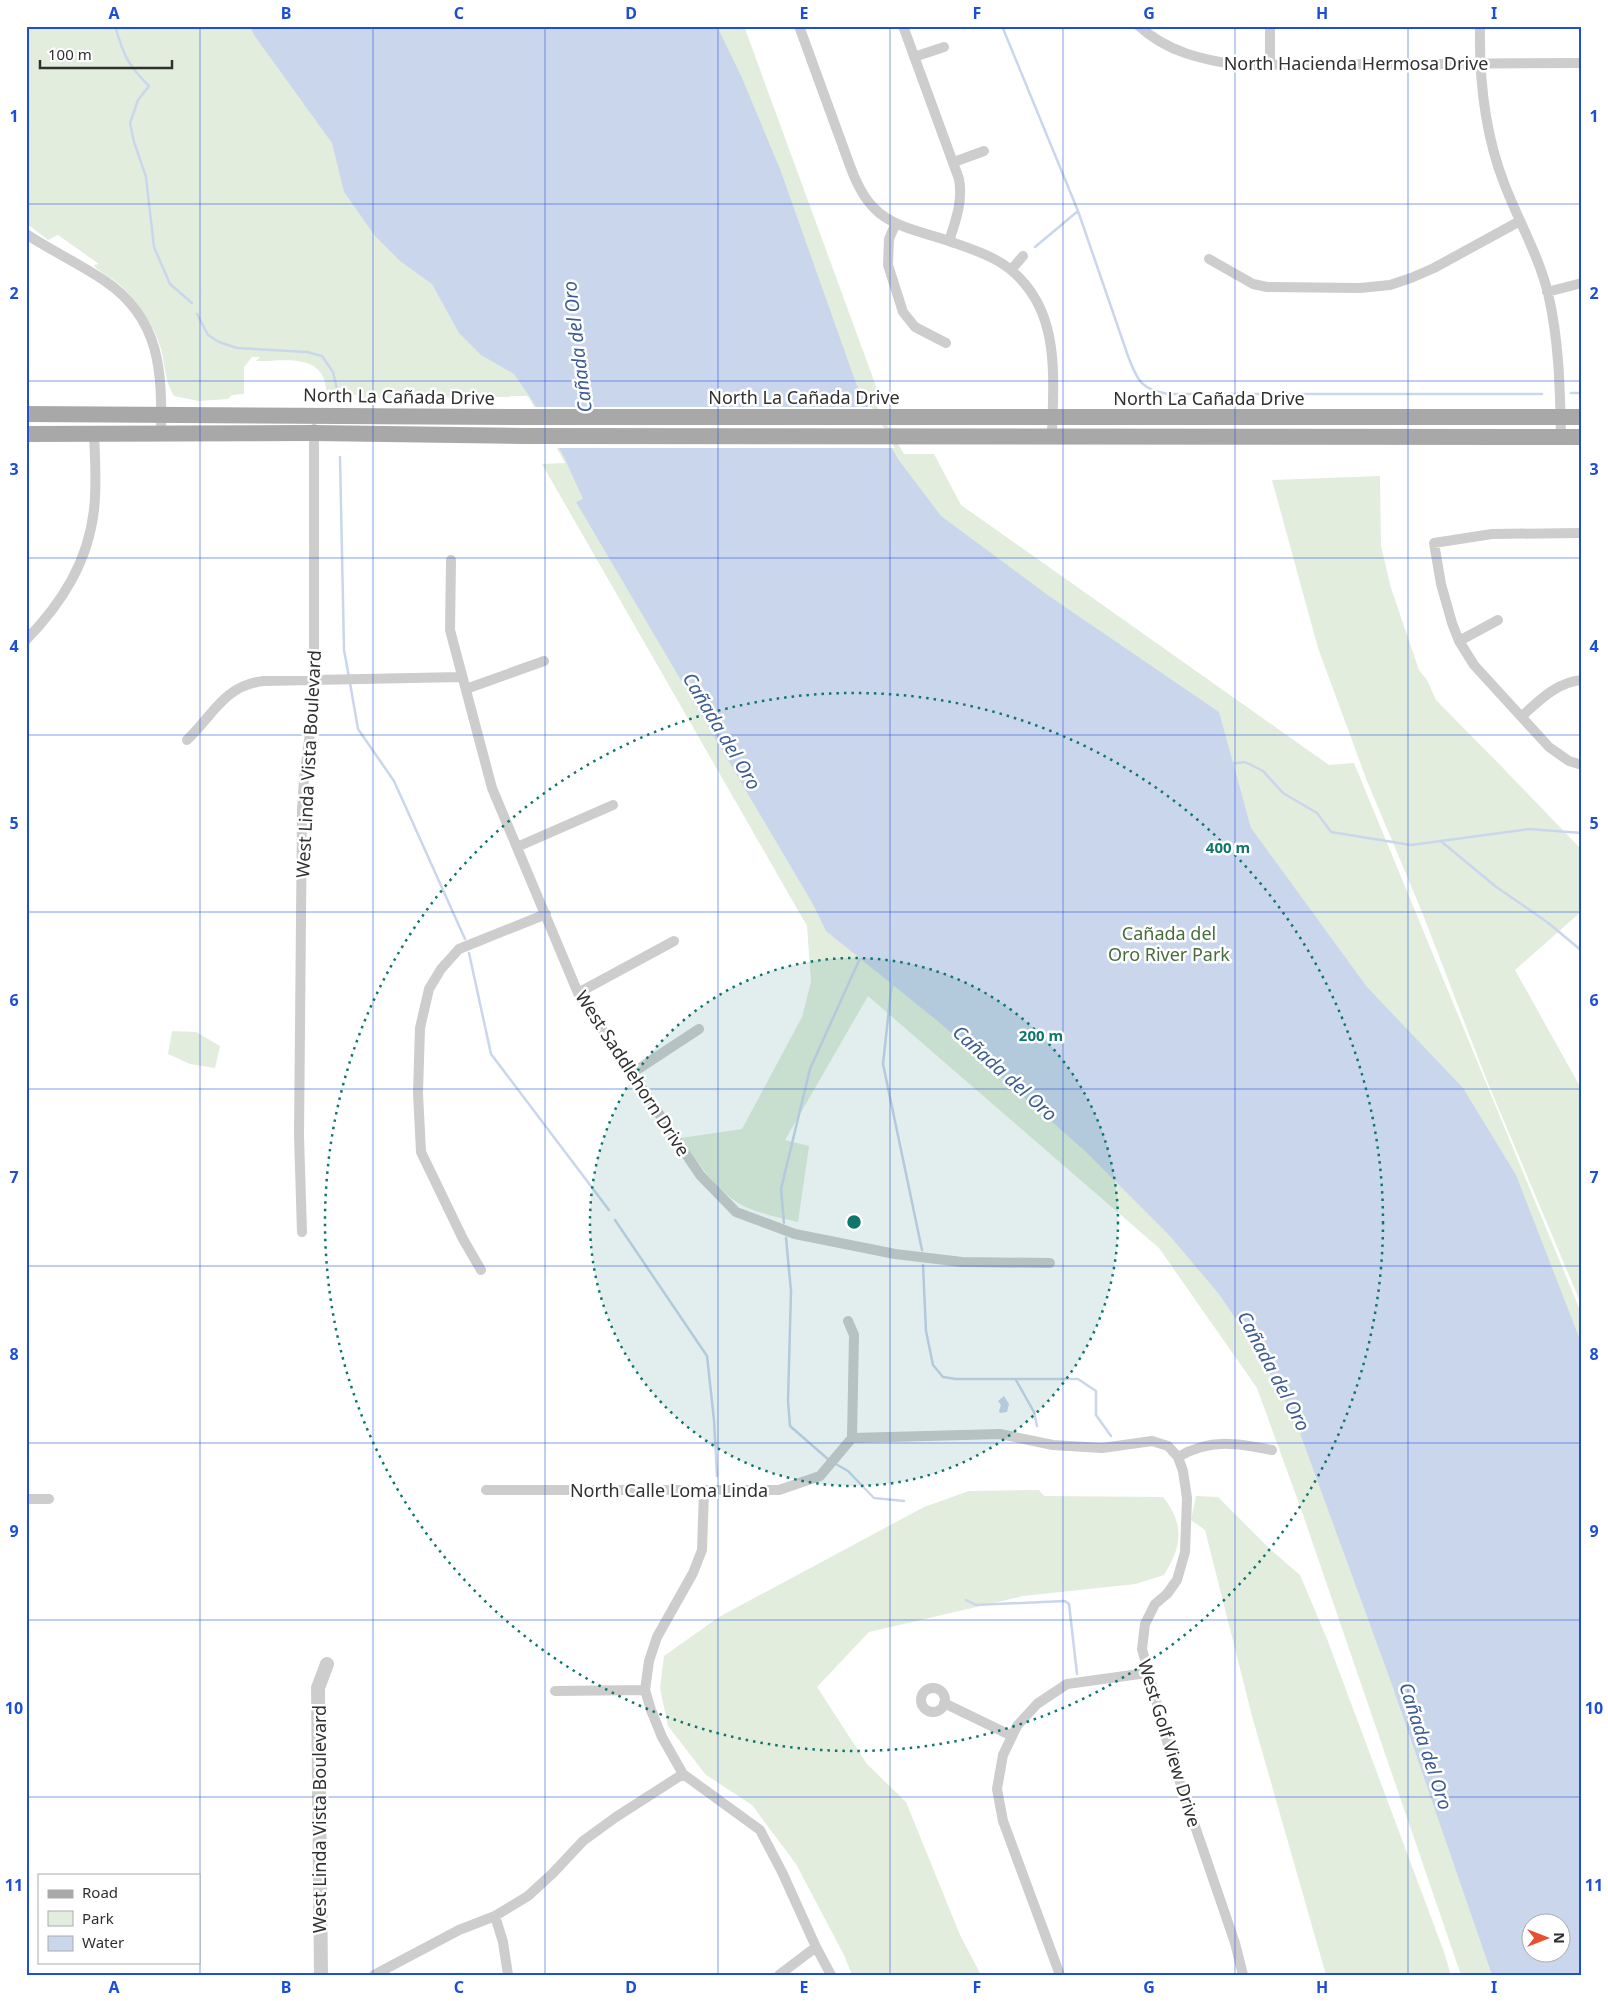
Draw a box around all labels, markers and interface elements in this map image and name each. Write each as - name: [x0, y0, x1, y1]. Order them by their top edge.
- text: A: [108, 2, 120, 24]
- text: B: [281, 2, 291, 24]
- text: C: [454, 2, 464, 24]
- text: D: [625, 2, 637, 24]
- text: E: [800, 2, 809, 24]
- text: F: [973, 2, 981, 24]
- text: G: [1143, 2, 1155, 24]
- text: H: [1316, 2, 1328, 24]
- text: I: [1491, 2, 1497, 24]
- scale bar: [40, 38, 172, 70]
- text: 100 m: [48, 44, 92, 64]
- street label: North Hacienda Hermosa Drive: [1224, 51, 1488, 75]
- text: 1: [9, 105, 19, 127]
- text: 1: [1589, 105, 1599, 127]
- water label: Cañada del Oro: [556, 280, 598, 414]
- text: 2: [9, 282, 19, 304]
- text: 2: [1589, 282, 1599, 304]
- street label: North La Cañada Drive: [303, 382, 495, 410]
- street label: North La Cañada Drive: [708, 385, 900, 409]
- street label: North La Cañada Drive: [1113, 386, 1305, 410]
- text: 3: [9, 458, 19, 480]
- text: 3: [1589, 458, 1599, 480]
- text: 4: [9, 635, 19, 657]
- text: 4: [1589, 635, 1599, 657]
- street label: West Linda Vista Boulevard: [290, 649, 326, 879]
- water label: Cañada del Oro: [677, 668, 767, 794]
- text: 5: [9, 812, 19, 834]
- text: 5: [1589, 812, 1599, 834]
- text: 400 m: [1206, 837, 1250, 857]
- park label: Cañada del Oro River Park: [1108, 921, 1230, 966]
- street label: West Saddlehorn Drive: [570, 986, 696, 1160]
- text: 6: [9, 989, 19, 1011]
- text: 6: [1589, 989, 1599, 1011]
- water label: Cañada del Oro: [947, 1019, 1063, 1127]
- text: 200 m: [1019, 1025, 1063, 1045]
- text: 7: [9, 1166, 19, 1188]
- text: 7: [1589, 1166, 1599, 1188]
- centre of rings: [845, 1213, 863, 1231]
- water label: Cañada del Oro: [1231, 1306, 1317, 1436]
- text: 8: [9, 1343, 19, 1365]
- text: 8: [1589, 1343, 1599, 1365]
- street label: North Calle Loma Linda: [570, 1478, 768, 1502]
- text: 9: [9, 1520, 19, 1542]
- text: 9: [1589, 1520, 1599, 1542]
- street label: West Golf View Drive: [1133, 1656, 1207, 1830]
- water label: Cañada del Oro: [1393, 1679, 1459, 1813]
- text: 10: [5, 1697, 23, 1719]
- text: 10: [1585, 1697, 1603, 1719]
- street label: West Linda Vista Boulevard: [307, 1705, 331, 1933]
- text: 11: [5, 1874, 23, 1896]
- legend: [38, 1874, 200, 1964]
- text: 11: [1585, 1874, 1603, 1896]
- text: Road: [82, 1882, 118, 1902]
- text: Park: [82, 1908, 114, 1928]
- north arrow: [1520, 1914, 1570, 1964]
- text: Water: [82, 1932, 124, 1952]
- text: N: [1550, 1932, 1569, 1944]
- text: A: [108, 1976, 120, 1998]
- text: B: [281, 1976, 291, 1998]
- text: C: [454, 1976, 464, 1998]
- text: D: [625, 1976, 637, 1998]
- text: E: [800, 1976, 809, 1998]
- text: F: [973, 1976, 981, 1998]
- text: G: [1143, 1976, 1155, 1998]
- text: H: [1316, 1976, 1328, 1998]
- text: I: [1491, 1976, 1497, 1998]

